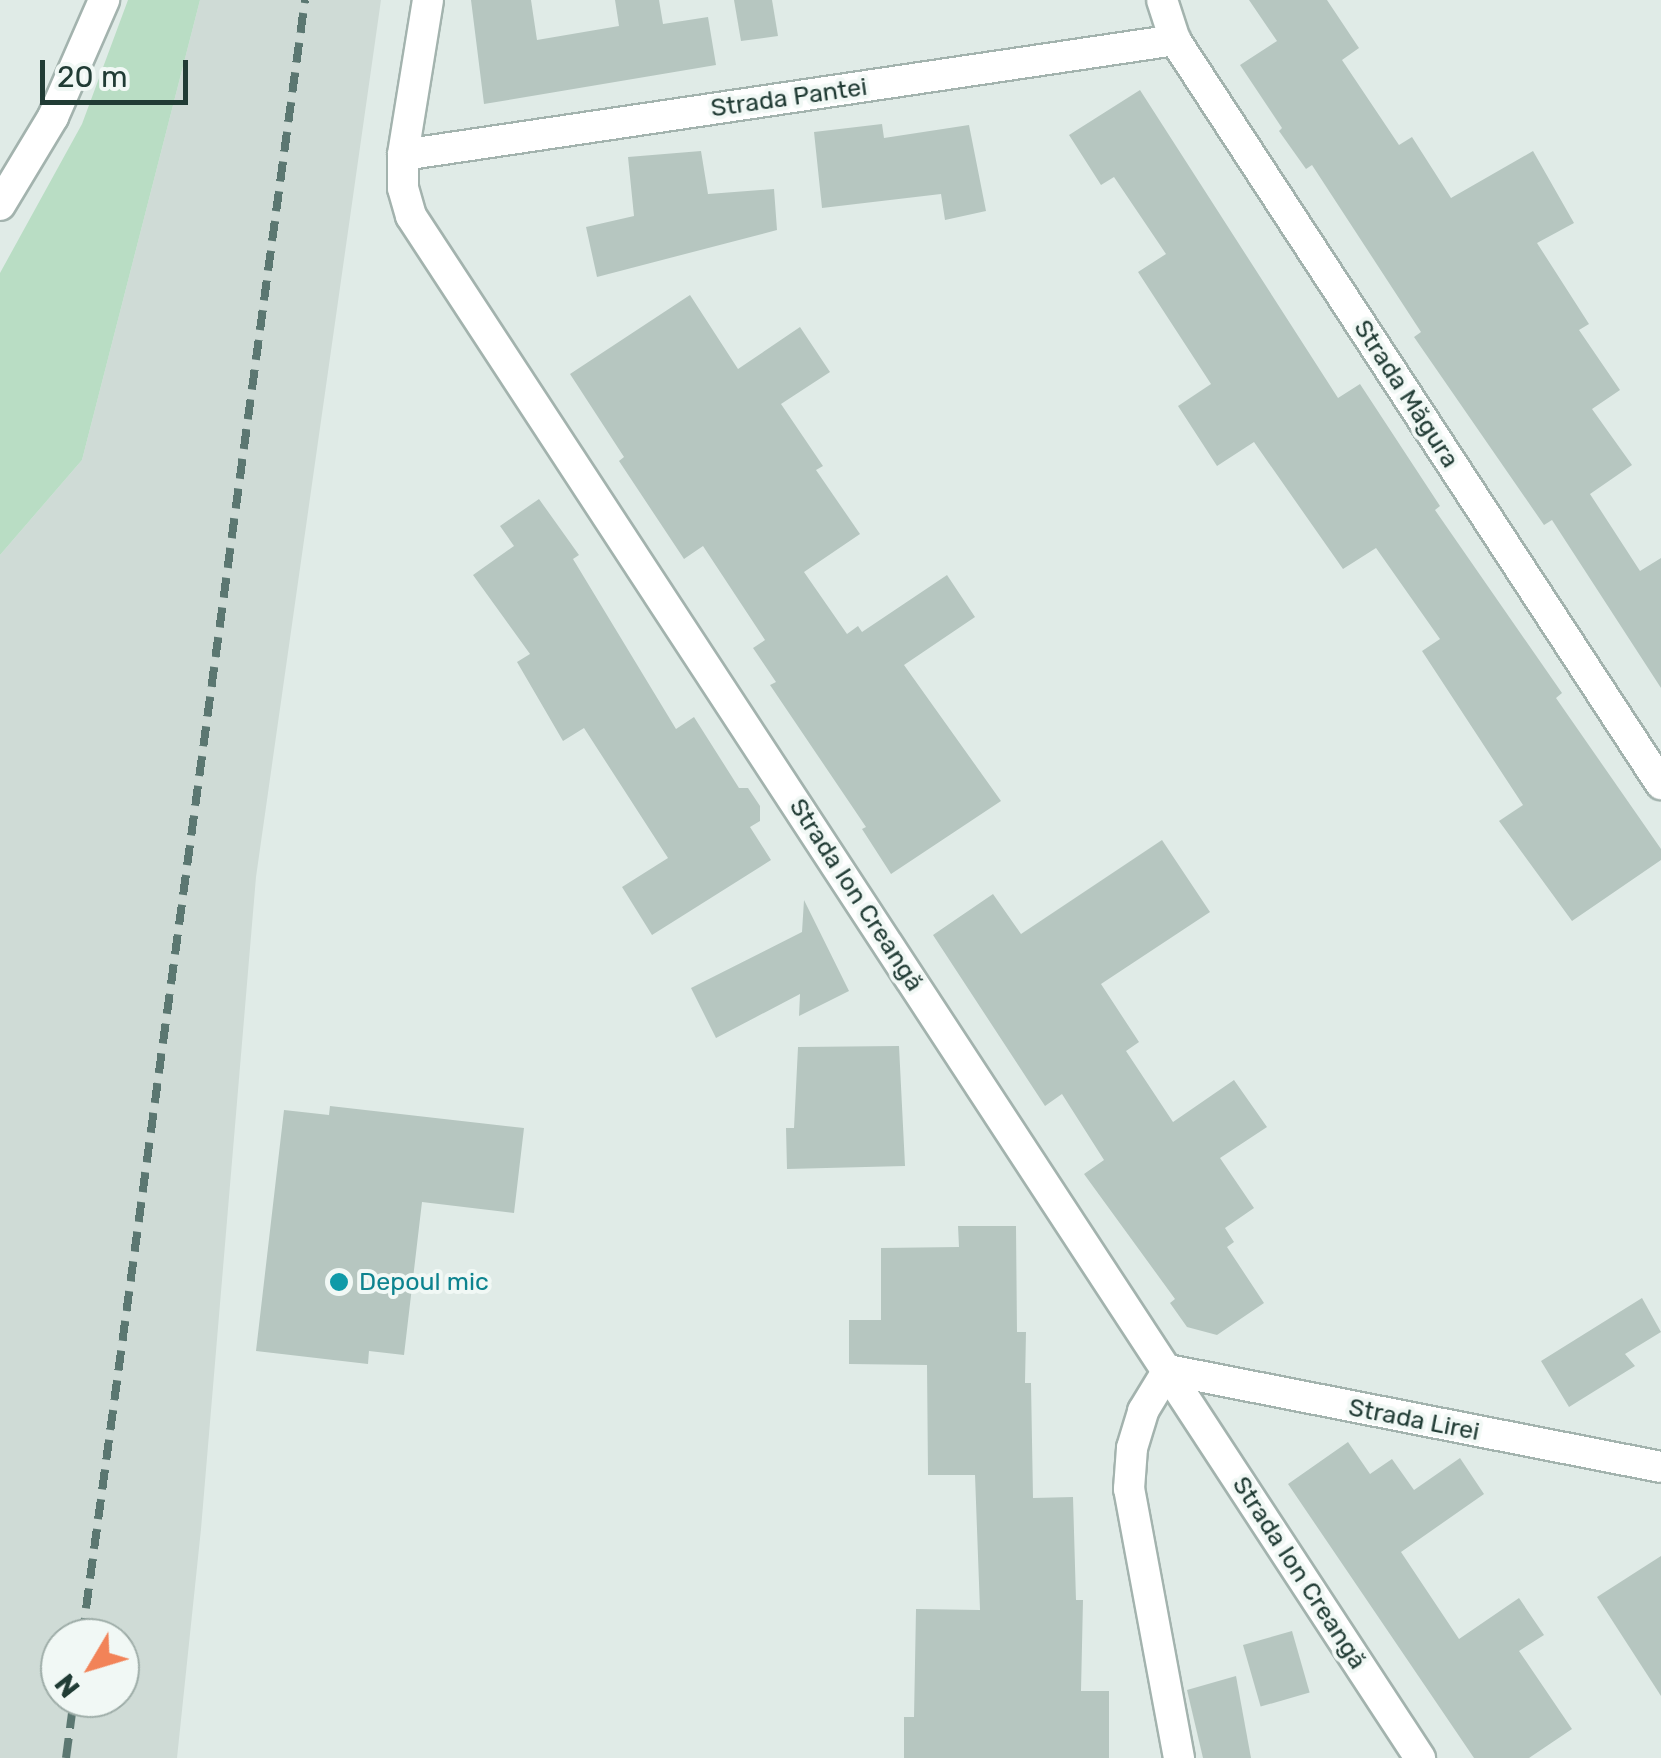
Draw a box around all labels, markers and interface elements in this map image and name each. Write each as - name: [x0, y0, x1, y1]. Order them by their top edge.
- scale bar: [45, 40, 192, 102]
- text: 20 m: [57, 59, 128, 95]
- street label: Strada Pantei: [709, 72, 869, 124]
- street label: Strada Măgura: [1347, 315, 1465, 473]
- street label: Strada Ion Creangă: [783, 793, 929, 997]
- place label: Depoul mic: [359, 1267, 489, 1297]
- marker: Depoul mic: [328, 1271, 350, 1293]
- street label: Strada Lirei: [1346, 1393, 1482, 1447]
- street label: Strada Ion Creangă: [1226, 1471, 1372, 1675]
- north arrow: [40, 1618, 140, 1718]
- text: N: [48, 1667, 87, 1704]

